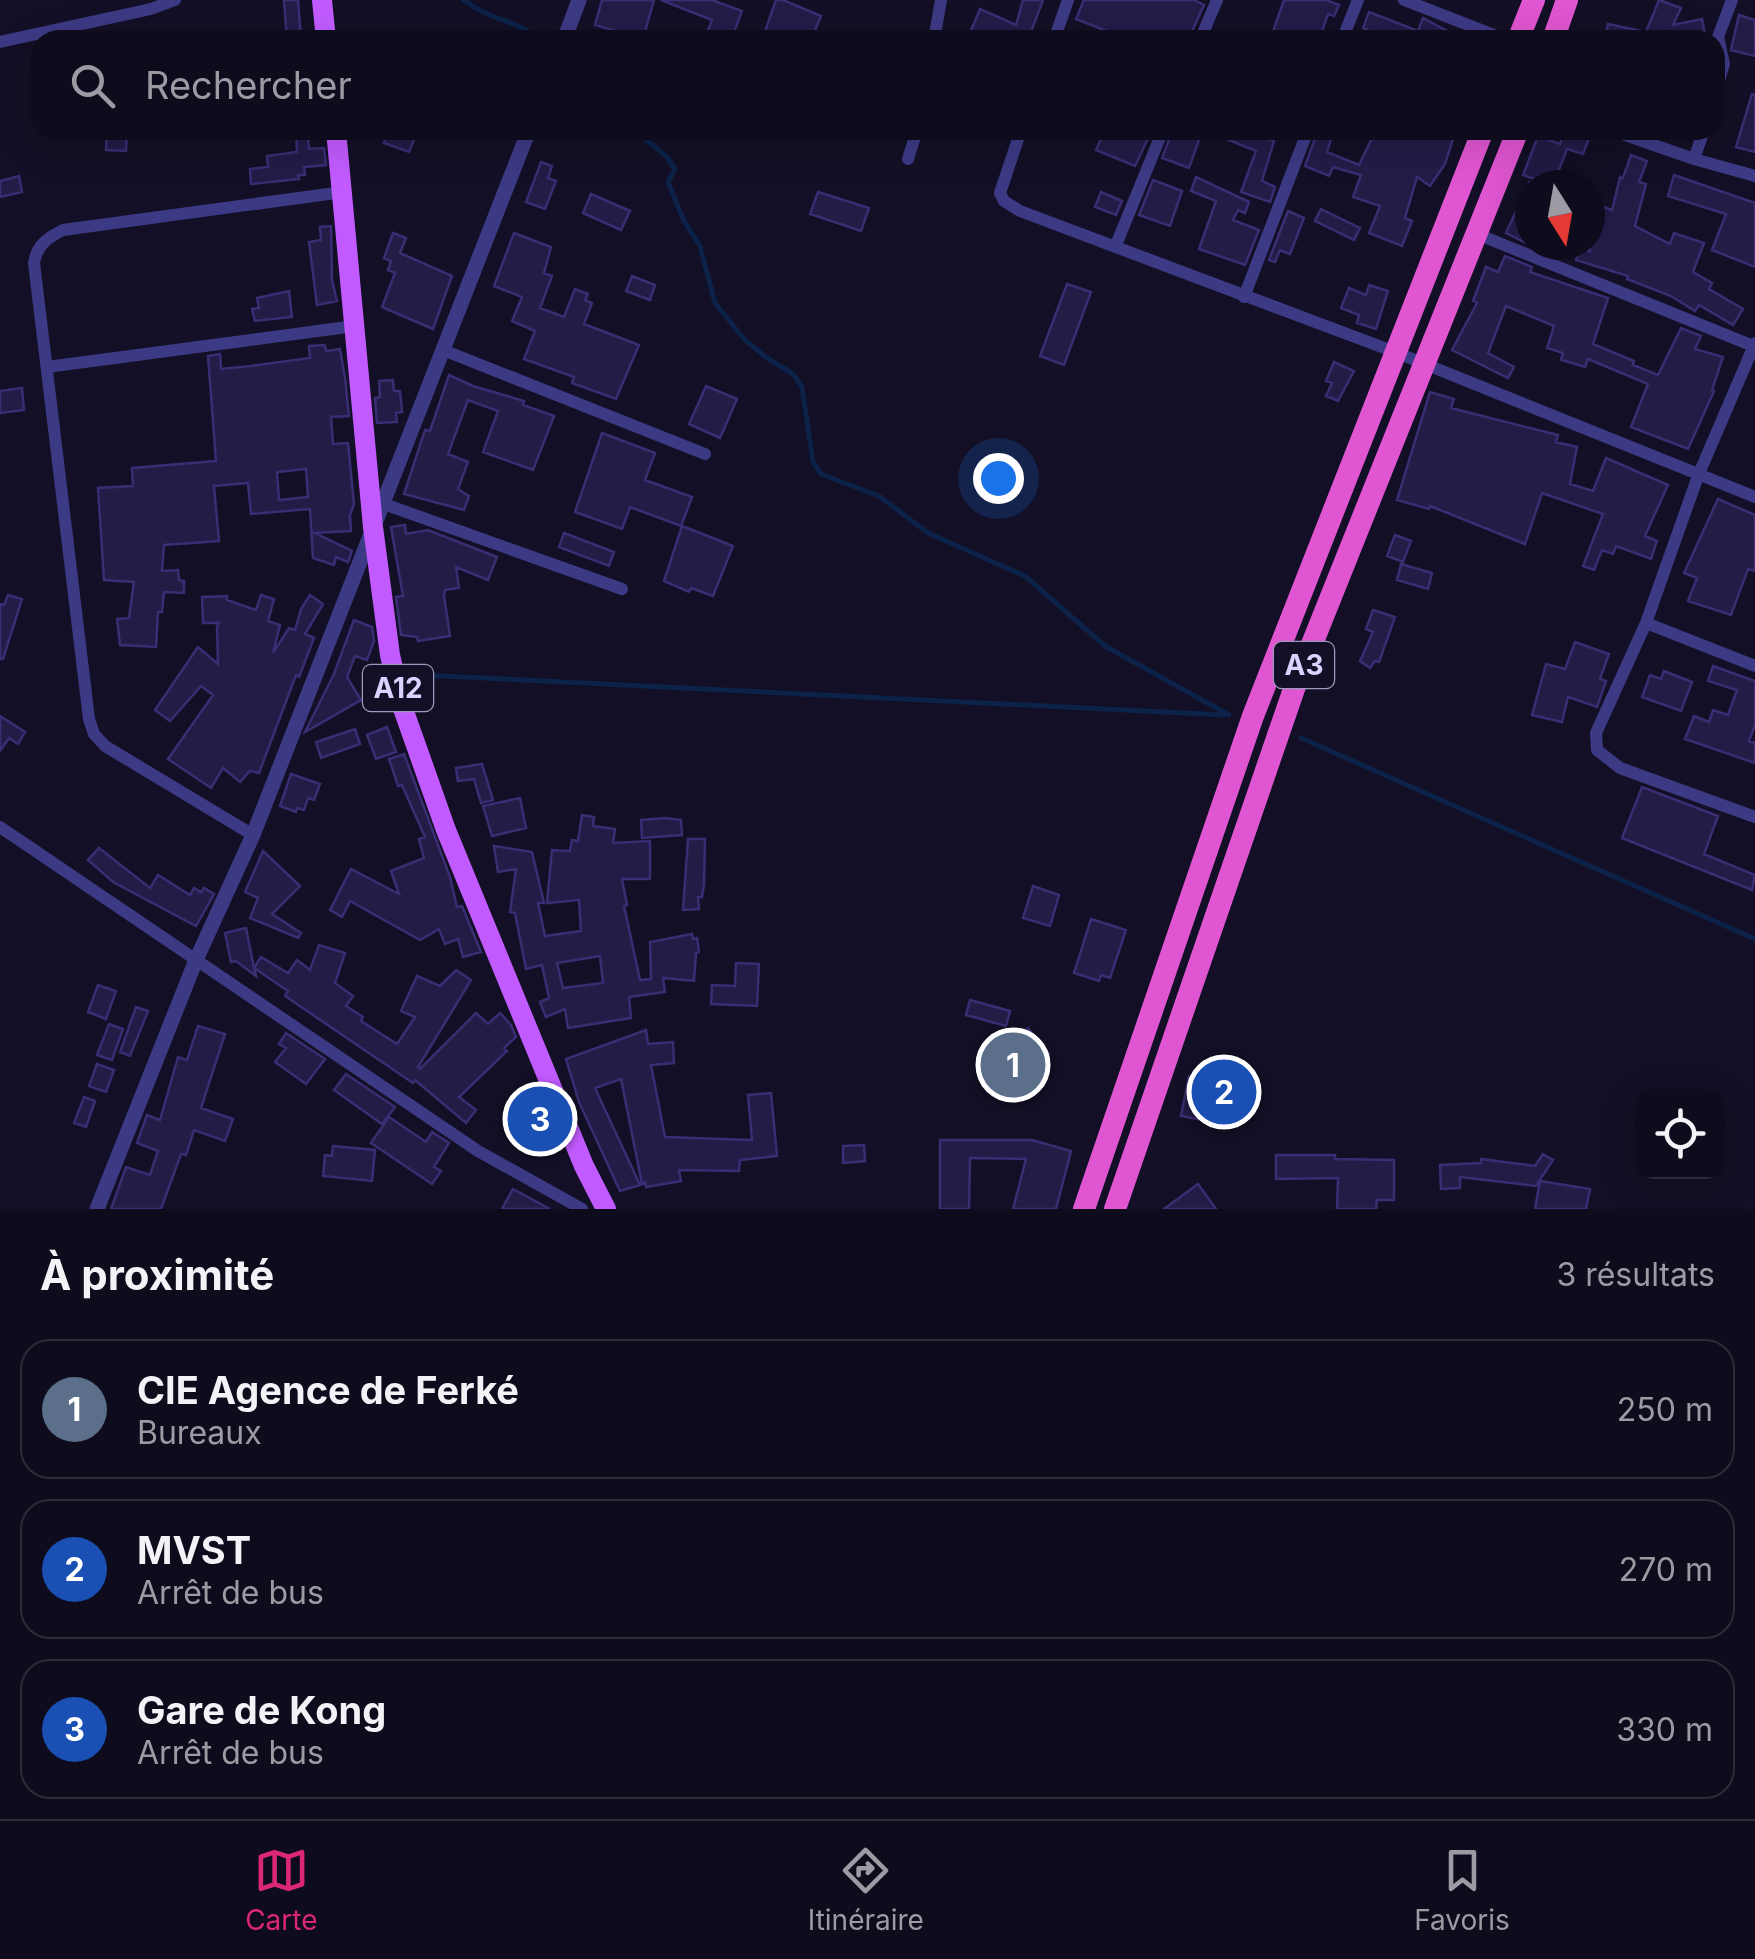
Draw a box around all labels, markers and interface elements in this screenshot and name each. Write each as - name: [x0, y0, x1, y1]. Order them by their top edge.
- search box: [30, 30, 1725, 140]
- icon: search: [65, 58, 120, 113]
- text: Rechercher: [145, 62, 352, 108]
- north arrow: [1515, 170, 1605, 260]
- your location: [973, 453, 1024, 504]
- road number: A3: [1274, 642, 1334, 688]
- road number: A12: [363, 665, 433, 711]
- pin: 1: [980, 1028, 1046, 1102]
- pin: 2: [1192, 1054, 1256, 1130]
- pin: 3: [508, 1082, 572, 1156]
- map controls: [1635, 1089, 1725, 1179]
- button: locate: [1635, 1089, 1725, 1179]
- text: À proximité: [40, 1249, 274, 1300]
- text: 3 résultats: [1556, 1255, 1715, 1294]
- text: CIE Agence de Ferké: [137, 1367, 519, 1413]
- text: 1: [68, 1390, 81, 1429]
- text: 250 m: [1617, 1390, 1713, 1429]
- text: Bureaux: [137, 1413, 262, 1452]
- text: MVST: [137, 1527, 251, 1573]
- text: 2: [64, 1550, 85, 1589]
- text: 270 m: [1619, 1550, 1713, 1589]
- text: Arrêt de bus: [137, 1573, 324, 1612]
- text: Gare de Kong: [137, 1687, 386, 1733]
- text: 3: [64, 1710, 85, 1749]
- text: 330 m: [1616, 1710, 1713, 1749]
- text: Arrêt de bus: [137, 1733, 324, 1772]
- tab: Carte: [245, 1843, 318, 1937]
- tab: Itinéraire: [808, 1843, 924, 1937]
- tab: Favoris: [1414, 1843, 1510, 1937]

